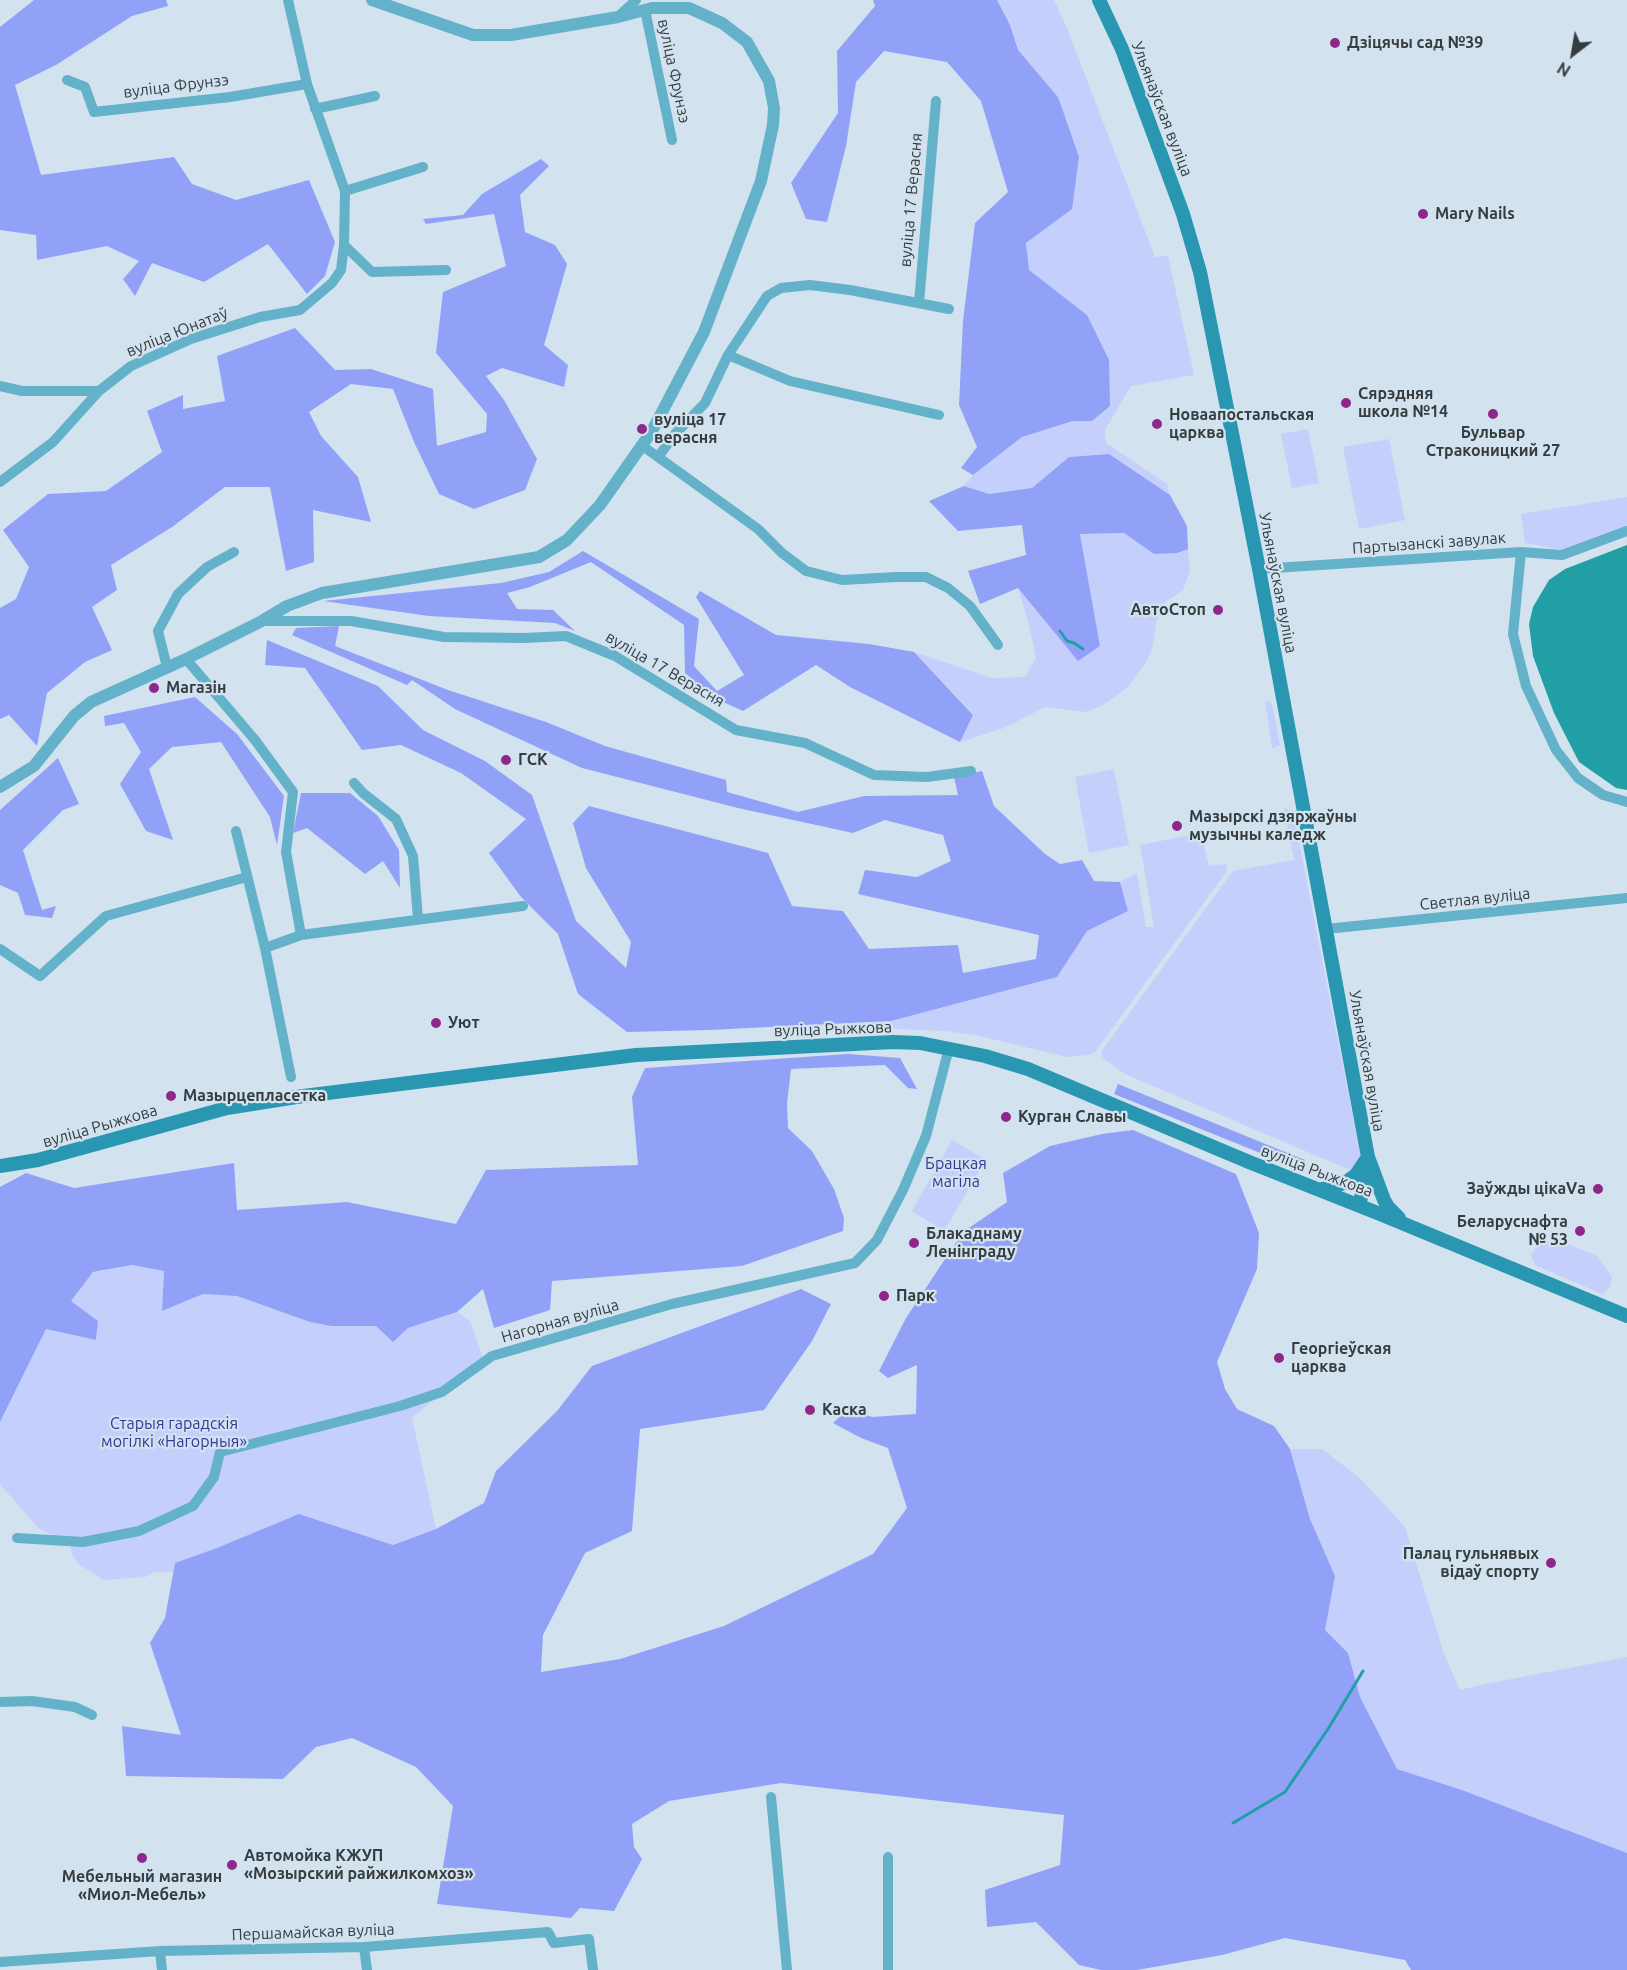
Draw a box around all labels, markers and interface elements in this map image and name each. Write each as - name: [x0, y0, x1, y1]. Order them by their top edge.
- street label: вуліца Фрунзэ: [654, 17, 694, 125]
- north arrow: [1543, 24, 1603, 84]
- place label: Дзіцячы сад №39: [1347, 33, 1483, 53]
- marker: Дзіцячы сад №39: [1328, 36, 1342, 50]
- street label: Ульянаўская вуліца: [1127, 39, 1197, 179]
- text: N: [1554, 59, 1573, 80]
- street label: вуліца Фрунзэ: [122, 70, 230, 102]
- street label: вуліца 17 Верасня: [896, 132, 926, 268]
- place label: Mary Nails: [1435, 204, 1515, 224]
- marker: Mary Nails: [1416, 207, 1430, 221]
- street label: вуліца Юнатаў: [124, 303, 230, 361]
- place label: Сярэдняя школа №14: [1358, 384, 1448, 422]
- marker: Сярэдняя школа №14: [1339, 396, 1353, 410]
- place label: Новаапостальская царква: [1169, 405, 1314, 443]
- marker: Бульвар Страконицкий 27: [1486, 407, 1500, 421]
- place label: вуліца 17 верасня: [654, 410, 726, 448]
- marker: Новаапостальская царква: [1150, 417, 1164, 431]
- marker: вуліца 17 верасня: [635, 422, 649, 436]
- place label: Бульвар Страконицкий 27: [1426, 423, 1560, 461]
- street label: Ульянаўская вуліца: [1255, 511, 1301, 655]
- street label: Партызанскі завулак: [1351, 528, 1507, 558]
- place label: АвтоСтоп: [1130, 600, 1206, 620]
- marker: АвтоСтоп: [1211, 603, 1225, 617]
- street label: вуліца 17 Верасня: [602, 627, 728, 711]
- place label: Магазін: [166, 678, 226, 698]
- marker: Магазін: [147, 681, 161, 695]
- place label: ГСК: [518, 750, 548, 770]
- marker: ГСК: [499, 753, 513, 767]
- place label: Мазырскі дзяржаўны музычны каледж: [1189, 807, 1357, 845]
- marker: Мазырскі дзяржаўны музычны каледж: [1170, 819, 1184, 833]
- street label: Светлая вуліца: [1419, 884, 1531, 914]
- street label: Ульянаўская вуліца: [1345, 989, 1389, 1133]
- place label: Уют: [448, 1013, 480, 1033]
- marker: Уют: [429, 1016, 443, 1030]
- street label: вуліца Рыжкова: [774, 1017, 892, 1041]
- place label: Мазырцепласетка: [183, 1086, 326, 1106]
- marker: Мазырцепласетка: [164, 1089, 178, 1103]
- street label: вуліца Рыжкова: [40, 1100, 160, 1152]
- place label: Курган Славы: [1018, 1107, 1126, 1127]
- marker: Курган Славы: [999, 1110, 1013, 1124]
- street label: вуліца Рыжкова: [1258, 1141, 1376, 1201]
- park label: Брацкая магіла: [925, 1154, 987, 1192]
- place label: Заўжды цікаVа: [1467, 1179, 1586, 1199]
- marker: Заўжды цікаVа: [1591, 1182, 1605, 1196]
- place label: Беларуснафта № 53: [1457, 1212, 1568, 1250]
- place label: Блакаднаму Ленінграду: [926, 1224, 1022, 1262]
- marker: Беларуснафта № 53: [1573, 1224, 1587, 1238]
- marker: Блакаднаму Ленінграду: [907, 1236, 921, 1250]
- place label: Парк: [896, 1286, 935, 1306]
- marker: Парк: [877, 1289, 891, 1303]
- street label: Нагорная вуліца: [499, 1295, 621, 1347]
- place label: Георгіеўская царква: [1291, 1339, 1391, 1377]
- marker: Георгіеўская царква: [1272, 1351, 1286, 1365]
- place label: Каска: [822, 1400, 867, 1420]
- marker: Каска: [803, 1403, 817, 1417]
- park label: Старыя гарадскія могілкі «Нагорныя»: [101, 1414, 247, 1452]
- place label: Палац гульнявых відаў спорту: [1403, 1544, 1539, 1582]
- marker: Палац гульнявых відаў спорту: [1544, 1556, 1558, 1570]
- place label: Автомойка КЖУП «Мозырский райжилкомхоз»: [244, 1846, 473, 1884]
- marker: Мебельный магазин «Миол-Мебель»: [135, 1851, 149, 1865]
- marker: Автомойка КЖУП «Мозырский райжилкомхоз»: [225, 1858, 239, 1872]
- place label: Мебельный магазин «Миол-Мебель»: [62, 1867, 222, 1905]
- street label: Першамайская вуліца: [231, 1920, 395, 1944]

